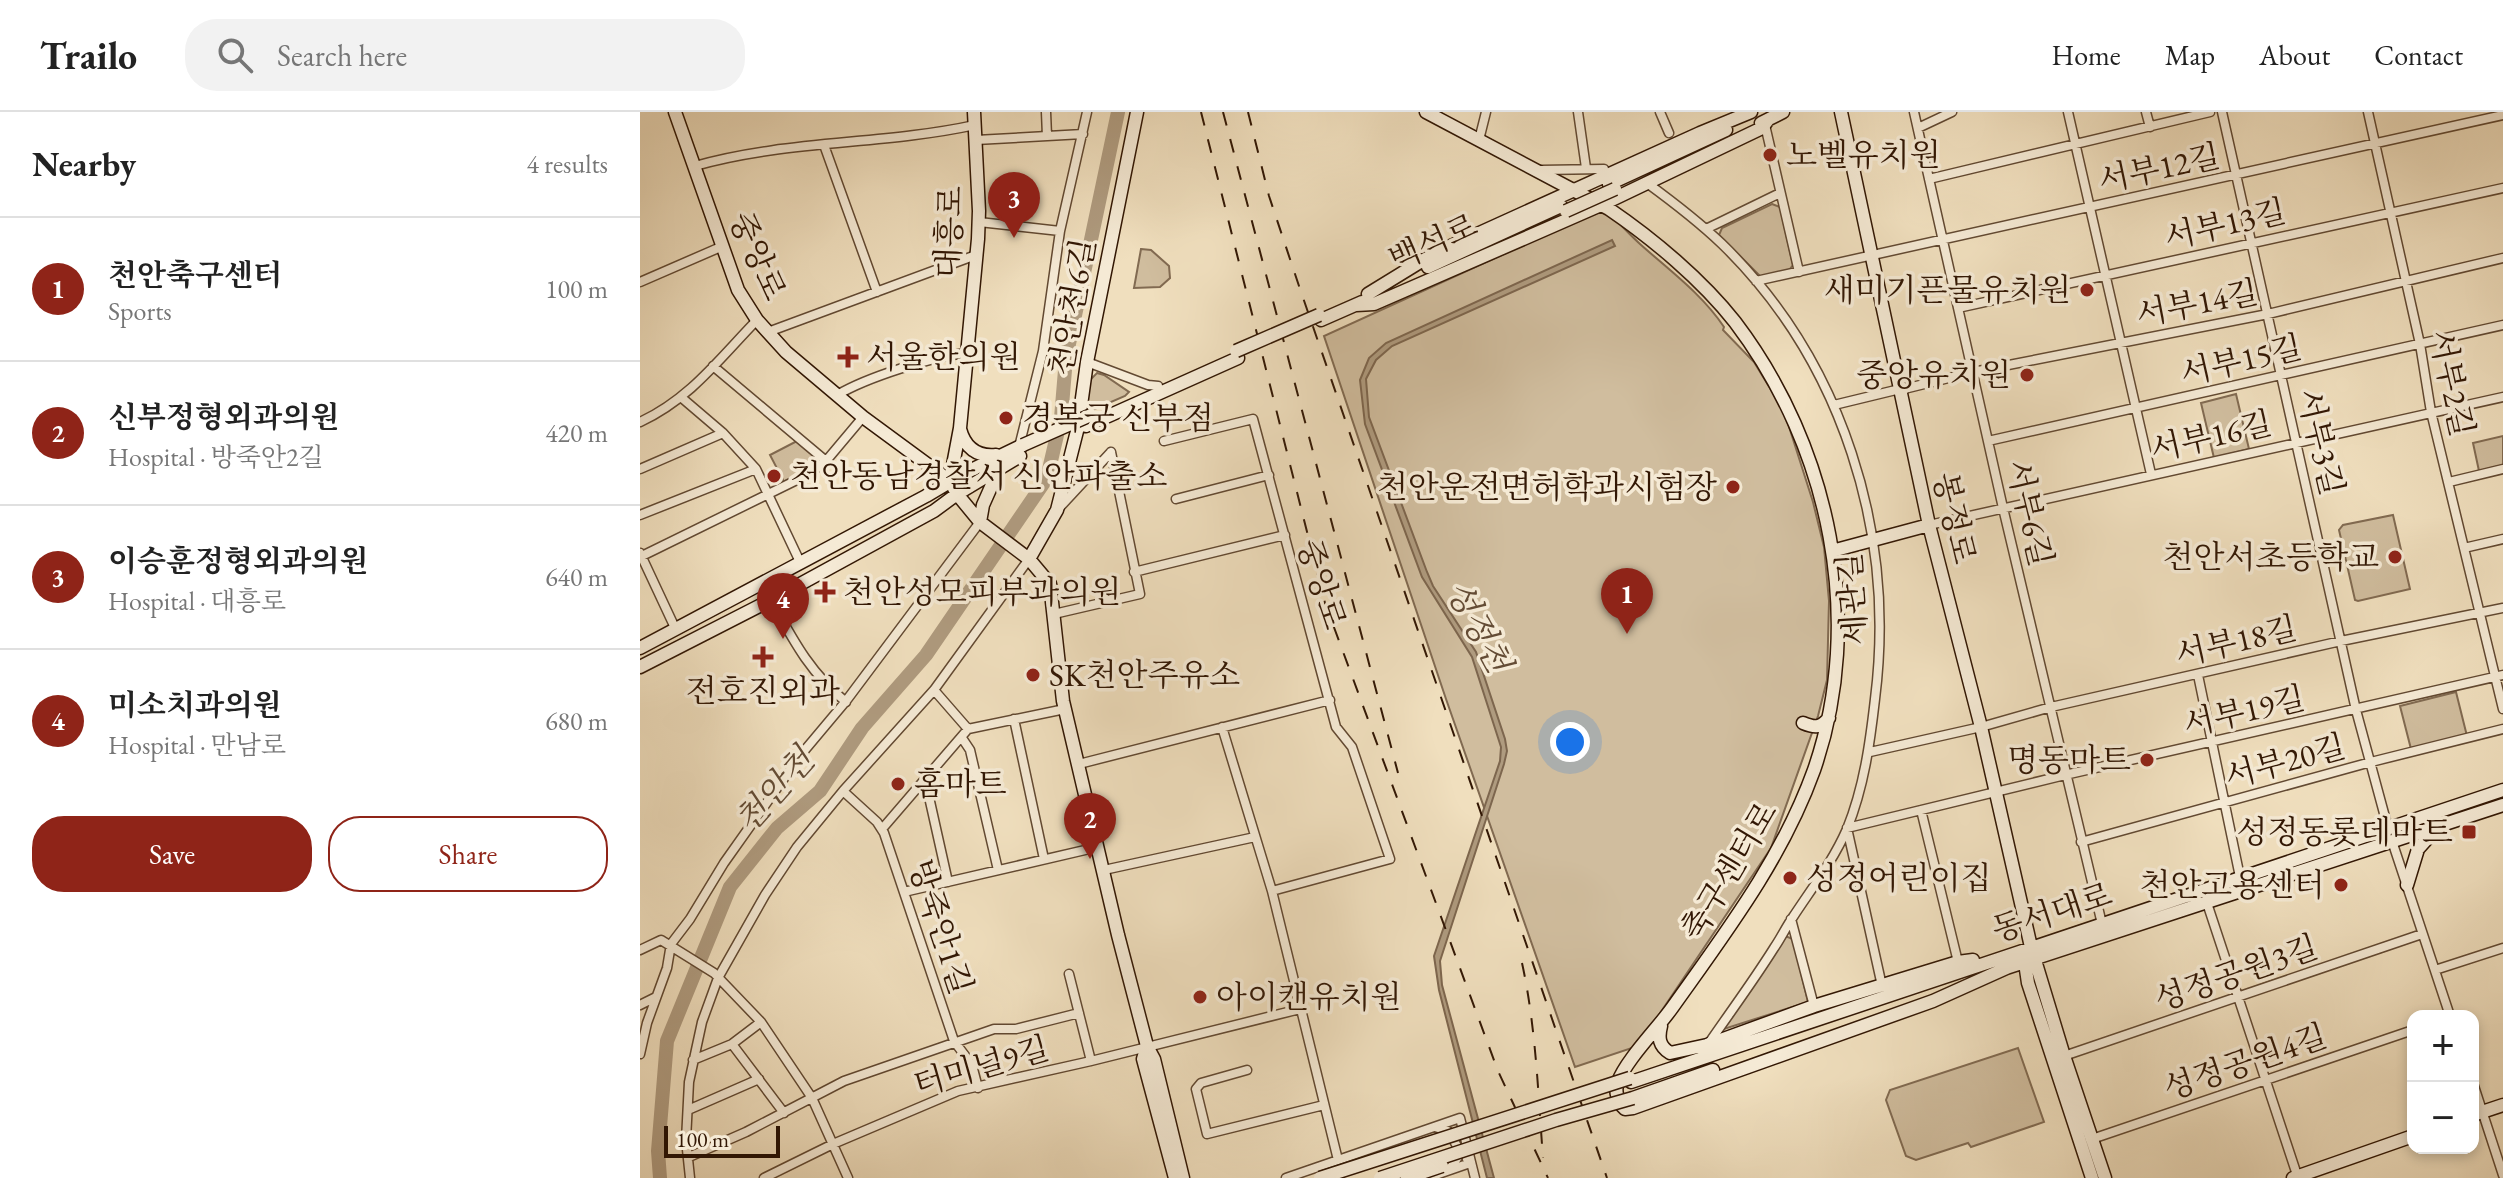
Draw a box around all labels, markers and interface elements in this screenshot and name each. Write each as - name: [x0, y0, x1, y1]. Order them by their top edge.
- search box: [185, 19, 745, 91]
- text: Trailo: [40, 31, 137, 80]
- icon: search: [213, 33, 257, 77]
- text: Search here: [277, 36, 407, 75]
- text: Home: [2051, 37, 2121, 73]
- text: Map: [2165, 37, 2215, 73]
- text: About: [2259, 37, 2330, 73]
- text: Contact: [2374, 37, 2463, 73]
- place label: 노벨유치원: [1786, 134, 1941, 176]
- street label: 서부12길: [2094, 135, 2224, 201]
- text: Nearby: [32, 142, 136, 186]
- marker: 노벨유치원: [1761, 146, 1779, 164]
- text: 4 results: [527, 147, 608, 181]
- pin: 3: [988, 172, 1040, 238]
- street label: 대흥로: [926, 185, 972, 279]
- street label: 서부13길: [2160, 190, 2290, 258]
- street label: 백석로: [1382, 204, 1484, 280]
- street label: 중앙로: [720, 205, 796, 307]
- street label: 천안천6길: [1039, 235, 1105, 379]
- text: 천안축구센터: [108, 255, 282, 294]
- place label: 새미기픈물유치원: [1824, 269, 2071, 311]
- street label: 서부14길: [2132, 271, 2262, 335]
- text: 1: [51, 272, 65, 306]
- text: 100 m: [545, 272, 608, 306]
- marker: 새미기픈물유치원: [2078, 281, 2096, 299]
- text: Sports: [108, 294, 172, 328]
- street label: 서부15길: [2176, 326, 2306, 394]
- street label: 서부2길: [2420, 326, 2484, 440]
- place label: 서울한의원: [866, 336, 1021, 378]
- marker: 서울한의원: [837, 346, 859, 368]
- place label: 중앙유치원: [1856, 354, 2011, 396]
- marker: 중앙유치원: [2018, 366, 2036, 384]
- street label: 서부3길: [2288, 385, 2354, 499]
- text: 신부정형외과의원: [108, 397, 340, 436]
- place label: 경복궁 신부점: [1022, 397, 1214, 439]
- street label: 서부16길: [2146, 402, 2276, 470]
- marker: 경복궁 신부점: [997, 409, 1015, 427]
- text: 2: [51, 416, 65, 450]
- text: 420 m: [545, 416, 608, 450]
- text: Hospital · 방죽안2길: [108, 440, 324, 474]
- place label: 천안동남경찰서 신안파출소: [790, 455, 1167, 497]
- street label: 서부6길: [1997, 456, 2063, 570]
- place label: 천안운전면허학과시험장: [1377, 466, 1717, 508]
- marker: 천안동남경찰서 신안파출소: [765, 467, 783, 485]
- street label: 봉정로: [1924, 468, 1986, 568]
- marker: 천안운전면허학과시험장: [1724, 478, 1742, 496]
- street label: 중앙로: [1288, 533, 1356, 635]
- place label: 천안서초등학교: [2163, 536, 2379, 578]
- text: 이승훈정형외과의원: [108, 541, 369, 580]
- marker: 천안서초등학교: [2386, 548, 2404, 566]
- street label: 세관길: [1828, 551, 1876, 647]
- text: 3: [51, 560, 65, 594]
- text: 640 m: [545, 560, 608, 594]
- pin: 1: [1601, 568, 1653, 634]
- place label: 천안성모피부과의원: [843, 571, 1121, 613]
- water label: 성정천: [1436, 572, 1523, 682]
- pin: 4: [757, 573, 809, 639]
- marker: 천안성모피부과의원: [814, 581, 836, 603]
- text: Hospital · 대흥로: [108, 584, 286, 618]
- street label: 서부18길: [2171, 607, 2301, 675]
- marker: 전호진외과: [752, 646, 774, 668]
- place label: SK천안주유소: [1049, 654, 1240, 696]
- marker: SK천안주유소: [1024, 666, 1042, 684]
- place label: 전호진외과: [686, 670, 840, 712]
- street label: 서부19길: [2179, 677, 2309, 745]
- text: 미소치과의원: [108, 685, 282, 724]
- text: 4: [51, 704, 65, 738]
- text: 680 m: [545, 704, 608, 738]
- your location: [1550, 722, 1590, 762]
- street label: 서부20길: [2220, 725, 2350, 797]
- text: Hospital · 만남로: [108, 728, 286, 762]
- water label: 천안천: [725, 737, 825, 841]
- place label: 명동마트: [2007, 739, 2131, 781]
- marker: 명동마트: [2138, 751, 2156, 769]
- place label: 홈마트: [914, 763, 1007, 805]
- marker: 홈마트: [889, 775, 907, 793]
- pin: 2: [1064, 793, 1116, 859]
- street label: 축구센터로: [1671, 794, 1787, 948]
- place label: 성정동롯데마트: [2237, 811, 2453, 853]
- button: Save: [32, 816, 312, 892]
- button: Share: [328, 816, 608, 892]
- marker: 성정동롯데마트: [2460, 823, 2478, 841]
- street label: 방죽안1길: [900, 854, 982, 1000]
- place label: 성정어린이집: [1806, 857, 1991, 899]
- place label: 천안고용센터: [2140, 864, 2325, 906]
- marker: 성정어린이집: [1781, 869, 1799, 887]
- street label: 동서대로: [1987, 873, 2117, 951]
- marker: 천안고용센터: [2332, 876, 2350, 894]
- street label: 성정공원3길: [2149, 925, 2323, 1021]
- place label: 아이캔유치원: [1216, 976, 1401, 1018]
- marker: 아이캔유치원: [1191, 988, 1209, 1006]
- map controls: [2407, 1010, 2479, 1154]
- button: +: [2407, 1010, 2479, 1082]
- street label: 성정공원4길: [2158, 1014, 2332, 1110]
- street label: 터미널9길: [908, 1027, 1054, 1105]
- button: −: [2407, 1082, 2479, 1154]
- scale bar: [664, 1122, 780, 1158]
- text: 100 m: [676, 1125, 729, 1154]

